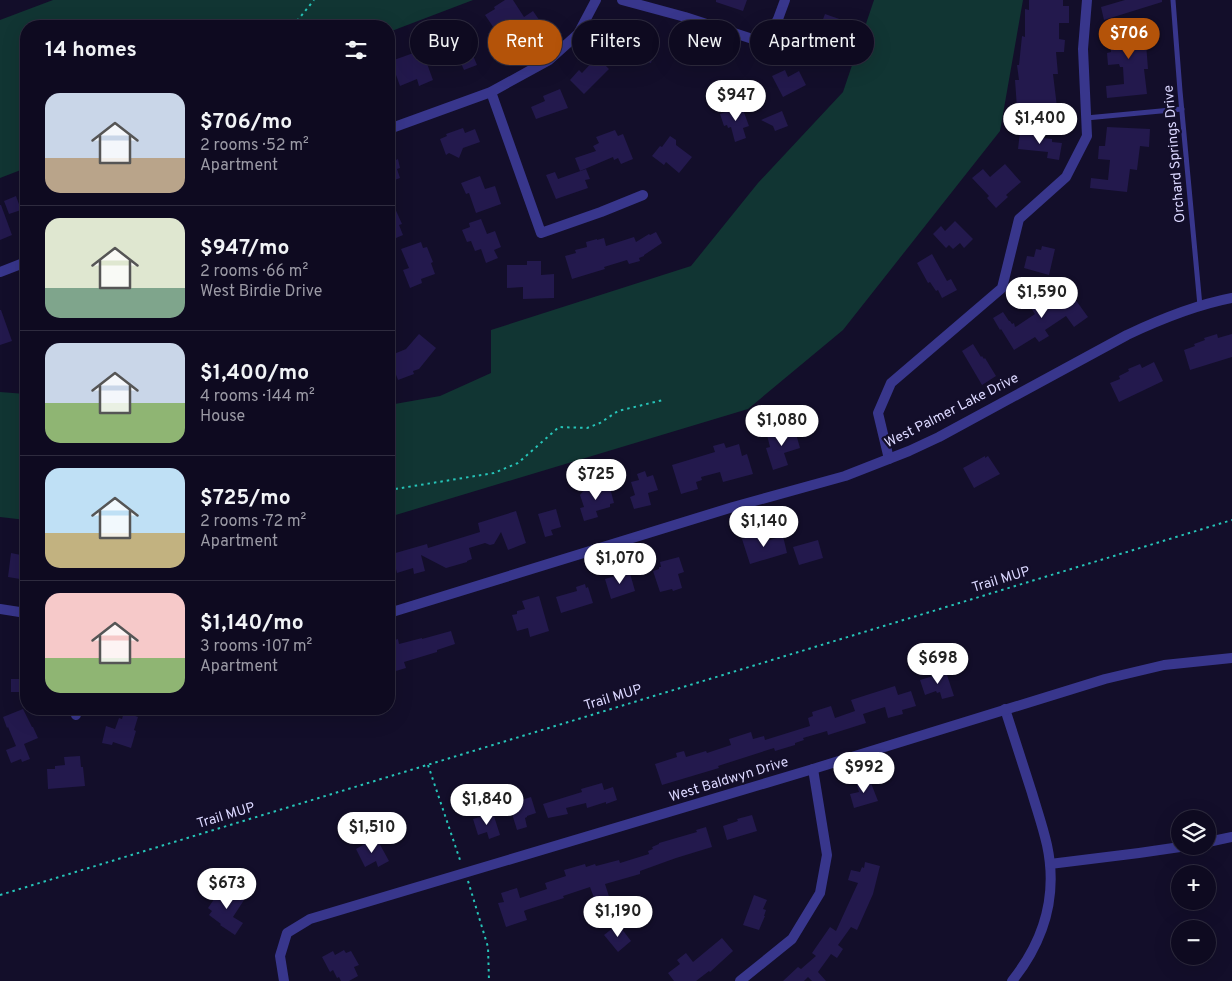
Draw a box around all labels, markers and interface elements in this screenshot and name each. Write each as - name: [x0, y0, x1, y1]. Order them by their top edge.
- pin: $706: [1099, 18, 1159, 60]
- chip: Buy: [410, 20, 478, 65]
- chip: Rent: [488, 20, 562, 65]
- chip: Filters: [572, 20, 659, 65]
- chip: New: [669, 20, 740, 65]
- chip: Apartment: [750, 20, 874, 65]
- text: $706: [1110, 24, 1148, 44]
- icon: filters: [342, 36, 370, 64]
- text: 14 homes: [45, 37, 137, 64]
- pin: $947: [706, 80, 766, 122]
- street label: Orchard Springs Drive: [1161, 84, 1189, 224]
- text: $947: [717, 86, 755, 106]
- pin: $1,400: [999, 102, 1081, 145]
- text: $706/mo: [200, 109, 292, 136]
- text: $1,400: [1014, 109, 1066, 129]
- icon: home: [85, 113, 145, 173]
- text: 2 rooms · 52 m²: [200, 136, 309, 156]
- text: Apartment: [200, 156, 278, 176]
- text: $947/mo: [200, 235, 289, 262]
- icon: home: [85, 238, 145, 298]
- text: 2 rooms · 66 m²: [200, 262, 308, 282]
- pin: $1,590: [1001, 276, 1083, 319]
- text: West Birdie Drive: [200, 282, 322, 302]
- text: $1,590: [1017, 283, 1067, 303]
- text: $1,400/mo: [200, 360, 309, 387]
- icon: home: [85, 363, 145, 423]
- street label: West Palmer Lake Drive: [882, 370, 1022, 452]
- text: 4 rooms · 144 m²: [200, 387, 315, 407]
- pin: $1,080: [741, 404, 823, 447]
- text: House: [200, 407, 245, 427]
- text: $1,080: [756, 411, 808, 431]
- pin: $725: [566, 458, 626, 501]
- text: $725: [577, 465, 615, 485]
- text: $725/mo: [200, 485, 291, 512]
- icon: home: [85, 488, 145, 548]
- pin: $1,140: [723, 506, 805, 548]
- text: 2 rooms · 72 m²: [200, 512, 306, 532]
- text: $1,140: [740, 512, 788, 532]
- text: Apartment: [200, 532, 278, 552]
- pin: $1,070: [579, 542, 661, 585]
- text: $1,070: [595, 549, 645, 569]
- street label: Trail MUP: [970, 563, 1032, 597]
- text: $1,140/mo: [200, 610, 304, 637]
- icon: home: [85, 613, 145, 673]
- text: 3 rooms · 107 m²: [200, 637, 312, 657]
- pin: $698: [908, 642, 968, 685]
- text: $698: [918, 649, 958, 669]
- text: Apartment: [200, 657, 278, 677]
- street label: Trail MUP: [582, 681, 644, 715]
- pin: $992: [834, 752, 894, 794]
- street label: West Baldwyn Drive: [667, 754, 791, 806]
- text: $992: [844, 758, 884, 778]
- pin: $1,840: [446, 784, 528, 826]
- text: $1,840: [461, 790, 513, 810]
- street label: Trail MUP: [195, 799, 257, 833]
- map controls: [1171, 810, 1216, 965]
- button: layers: [1171, 810, 1216, 855]
- pin: $1,510: [331, 812, 413, 854]
- text: $1,510: [349, 818, 395, 838]
- button: +: [1171, 865, 1216, 910]
- pin: $673: [197, 868, 257, 910]
- text: $673: [208, 874, 246, 894]
- pin: $1,190: [577, 896, 659, 938]
- text: $1,190: [594, 902, 642, 922]
- button: −: [1171, 920, 1216, 965]

